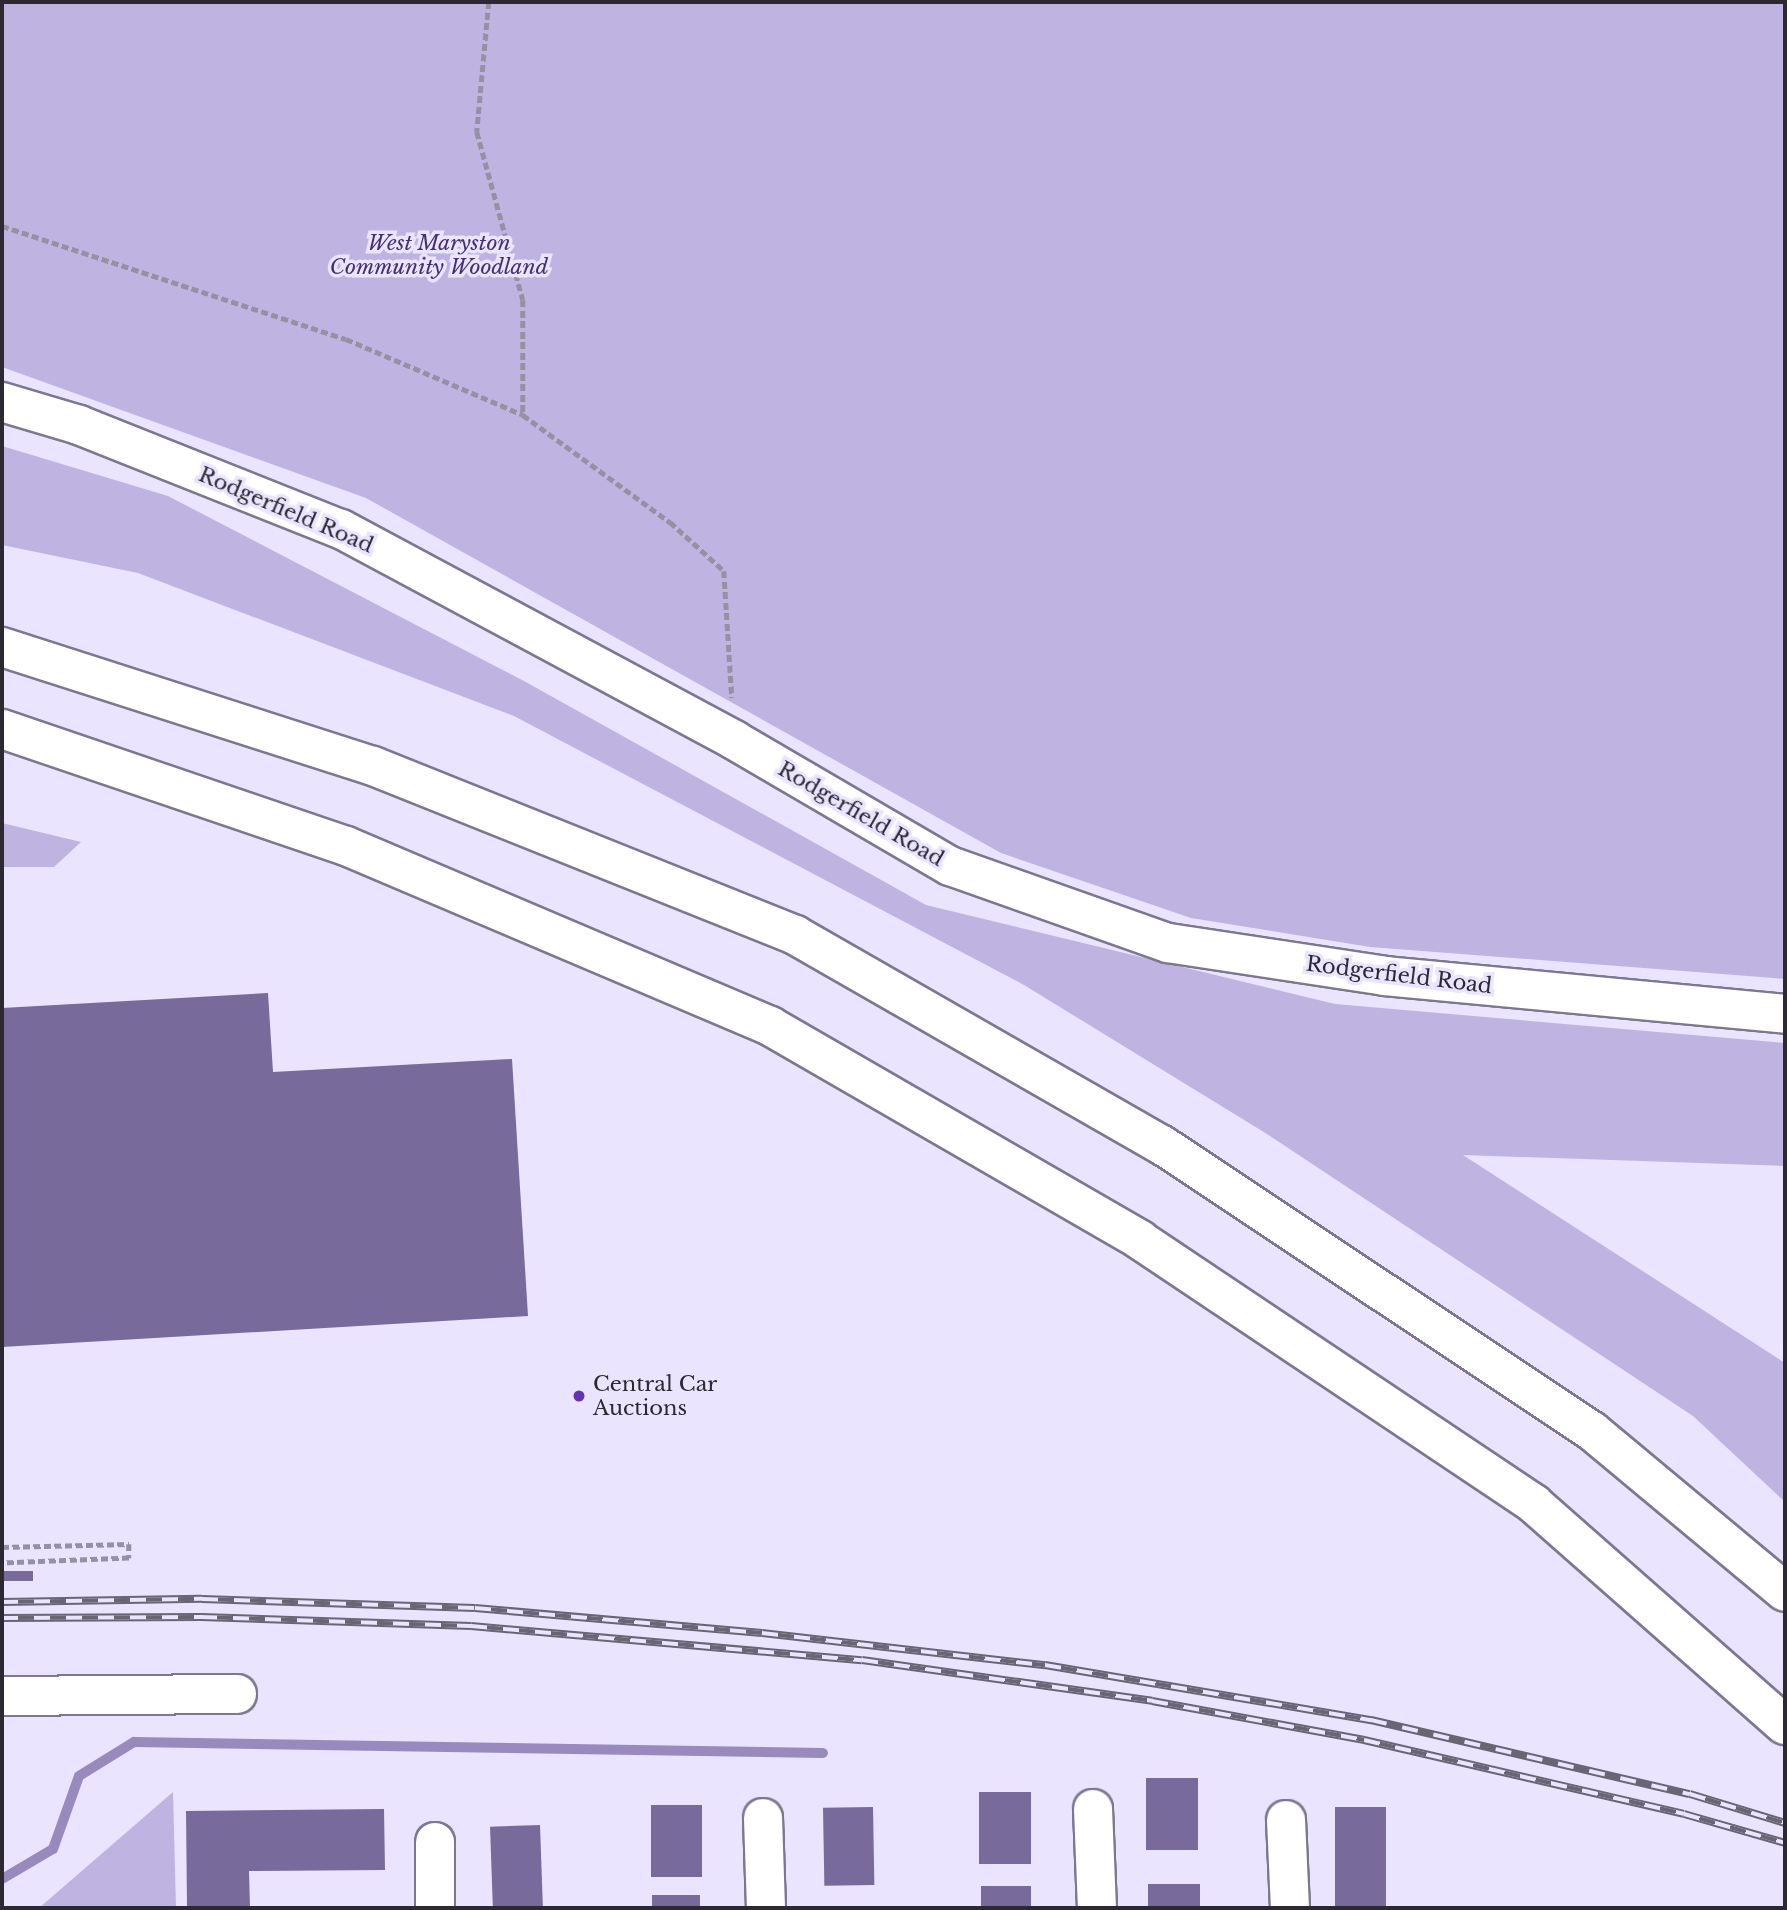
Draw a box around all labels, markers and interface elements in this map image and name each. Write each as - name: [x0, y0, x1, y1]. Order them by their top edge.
- park label: West Maryston Community Woodland: [330, 230, 548, 280]
- street label: Rodgerfield Road: [195, 462, 377, 558]
- street label: Rodgerfield Road: [774, 756, 948, 872]
- street label: Rodgerfield Road: [1304, 951, 1494, 999]
- place label: Central Car Auctions: [593, 1371, 717, 1421]
- marker: Central Car Auctions: [571, 1388, 587, 1404]

